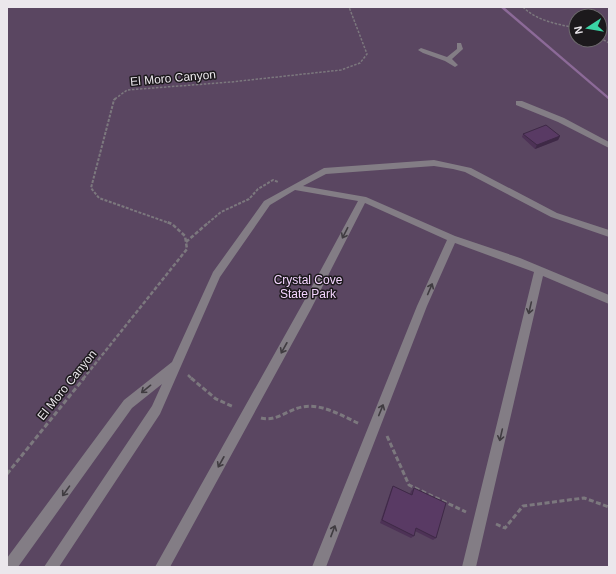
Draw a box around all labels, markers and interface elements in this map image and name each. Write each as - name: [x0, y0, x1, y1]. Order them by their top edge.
- north arrow: [568, 8, 608, 48]
- text: N: [572, 25, 585, 35]
- street label: El Moro Canyon: [130, 67, 216, 89]
- one-way arrow: [341, 227, 348, 239]
- park label: Crystal Cove State Park: [274, 273, 343, 301]
- one-way arrow: [426, 284, 434, 296]
- one-way arrow: [526, 302, 534, 315]
- one-way arrow: [280, 342, 287, 354]
- street label: El Moro Canyon: [34, 347, 100, 423]
- one-way arrow: [140, 385, 151, 393]
- one-way arrow: [378, 404, 386, 416]
- one-way arrow: [496, 428, 504, 441]
- one-way arrow: [216, 456, 224, 468]
- one-way arrow: [62, 485, 70, 496]
- one-way arrow: [330, 525, 338, 537]

